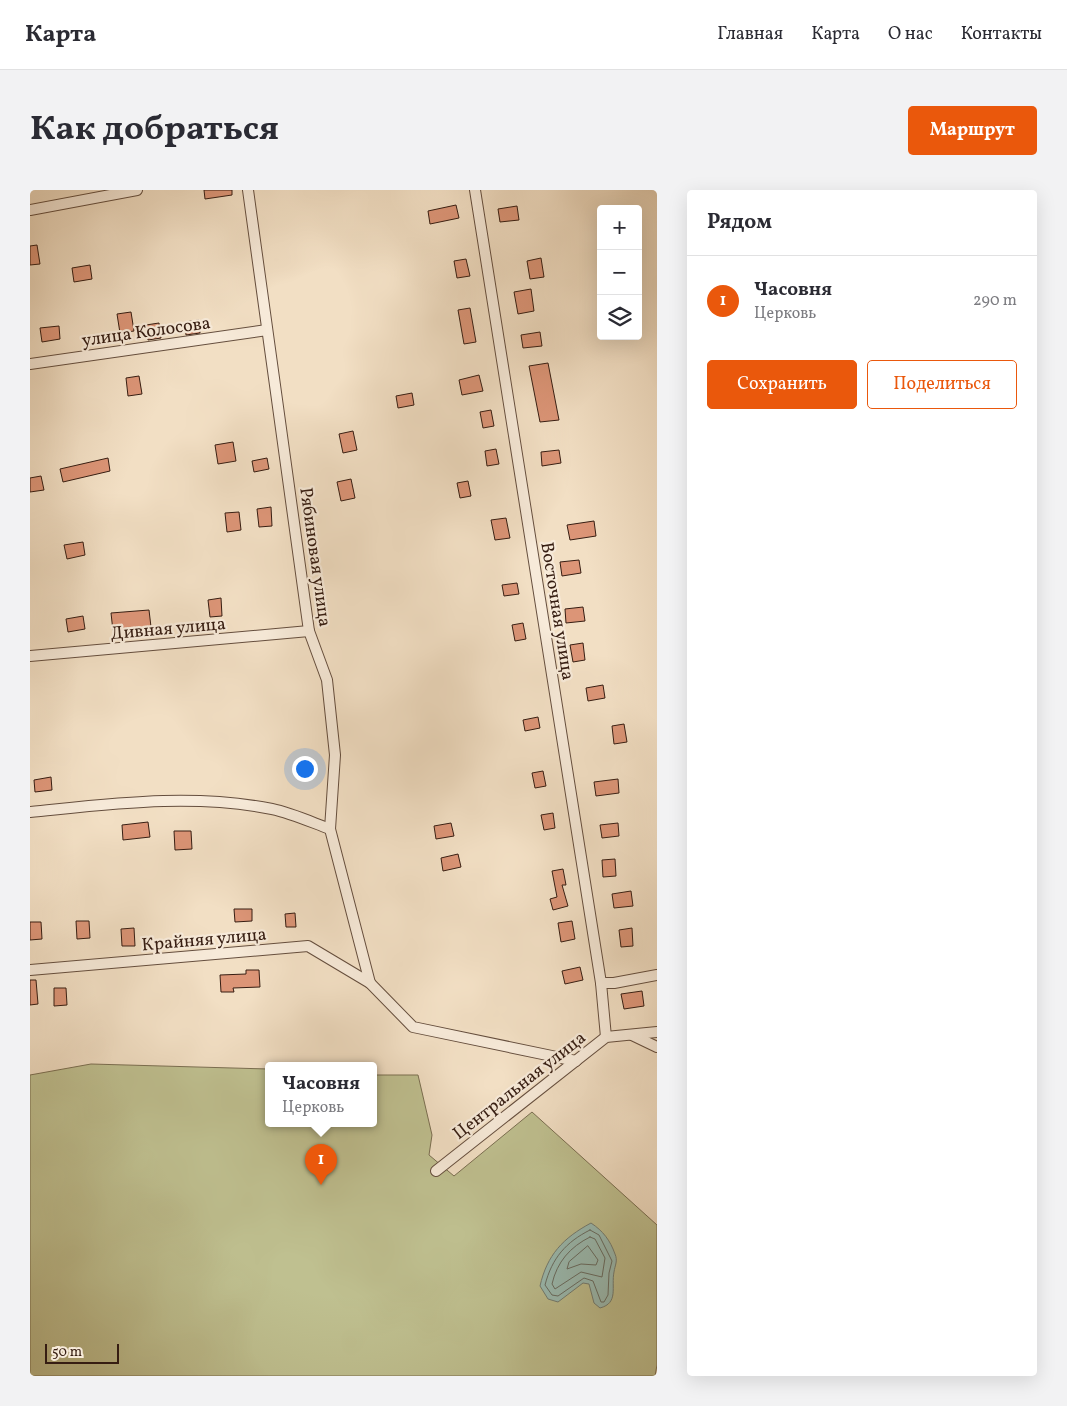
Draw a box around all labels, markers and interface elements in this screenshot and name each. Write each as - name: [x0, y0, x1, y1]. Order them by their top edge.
- text: Карта: [25, 18, 96, 52]
- text: Главная: [717, 22, 783, 47]
- text: Карта: [811, 22, 860, 47]
- text: О нас: [888, 22, 933, 47]
- text: Контакты: [961, 22, 1042, 47]
- text: Как добраться: [30, 106, 279, 154]
- button: Маршрут: [908, 106, 1037, 155]
- map controls: [597, 205, 642, 340]
- button: +: [597, 205, 642, 250]
- text: Рядом: [707, 208, 772, 237]
- button: −: [597, 250, 642, 295]
- text: Часовня: [754, 277, 832, 303]
- text: 1: [720, 290, 726, 312]
- text: 290 m: [973, 290, 1017, 312]
- button: layers: [597, 295, 642, 340]
- text: Церковь: [754, 303, 816, 325]
- street label: улица Колосова: [80, 311, 212, 354]
- button: Сохранить: [707, 360, 857, 409]
- button: Поделиться: [867, 360, 1017, 409]
- street label: Рябиновая улица: [292, 486, 337, 629]
- street label: Восточная улица: [533, 540, 580, 682]
- street label: Дивная улица: [109, 612, 227, 647]
- your location: [292, 756, 318, 782]
- street label: Крайняя улица: [141, 923, 268, 958]
- street label: Центральная улица: [448, 1026, 592, 1146]
- popup: [265, 1062, 377, 1127]
- text: Часовня: [282, 1071, 360, 1097]
- text: Церковь: [282, 1097, 344, 1119]
- pin: 1: [305, 1144, 337, 1185]
- scale bar: [45, 1341, 119, 1364]
- text: 50 m: [52, 1343, 82, 1362]

